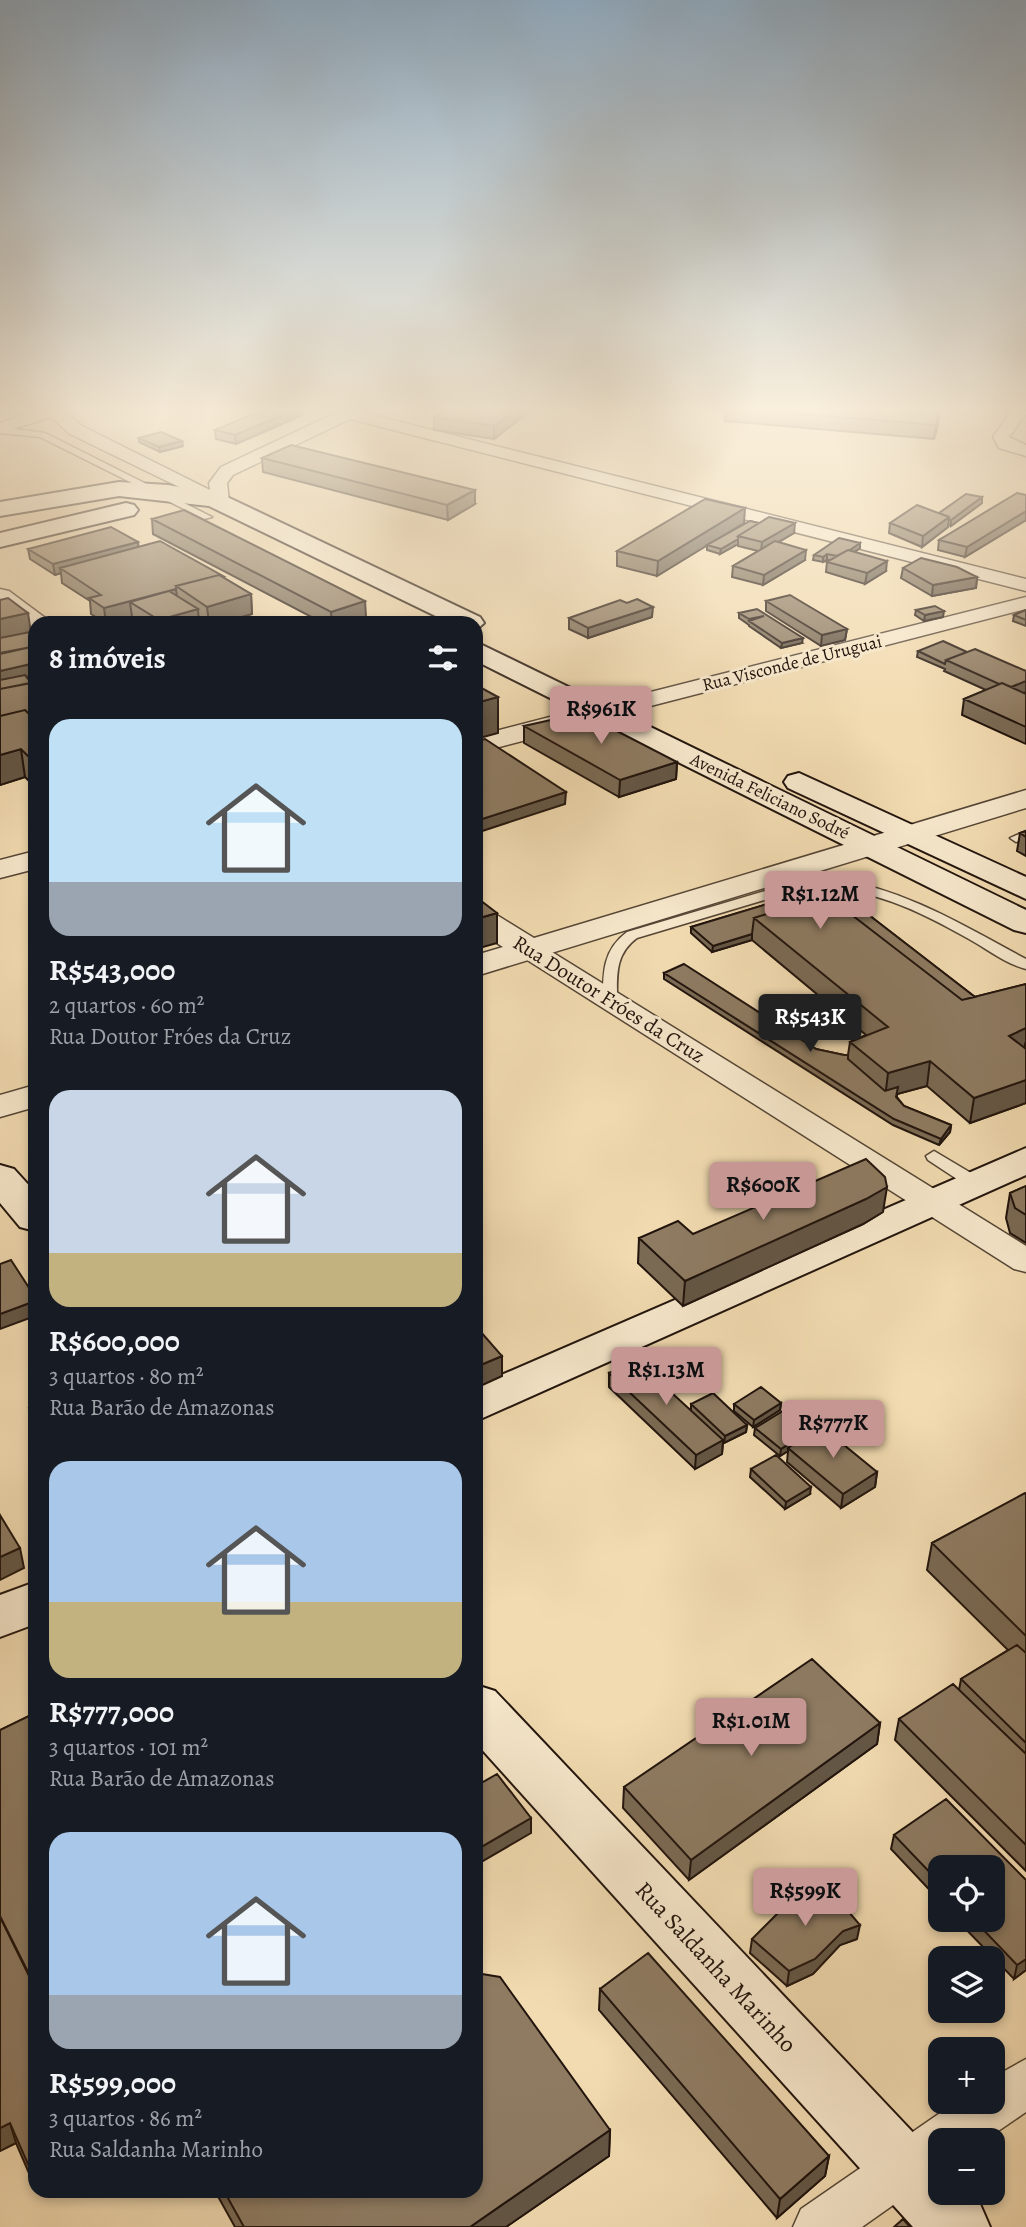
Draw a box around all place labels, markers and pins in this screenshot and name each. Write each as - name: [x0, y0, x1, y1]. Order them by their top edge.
- pin: R$961K: [544, 686, 658, 746]
- pin: R$1.12M: [755, 872, 885, 931]
- pin: R$543K: [753, 995, 867, 1054]
- pin: R$600K: [706, 1162, 820, 1222]
- pin: R$1.13M: [601, 1348, 731, 1407]
- pin: R$777K: [776, 1400, 890, 1460]
- pin: R$1.01M: [686, 1698, 816, 1758]
- pin: R$599K: [748, 1868, 862, 1928]

